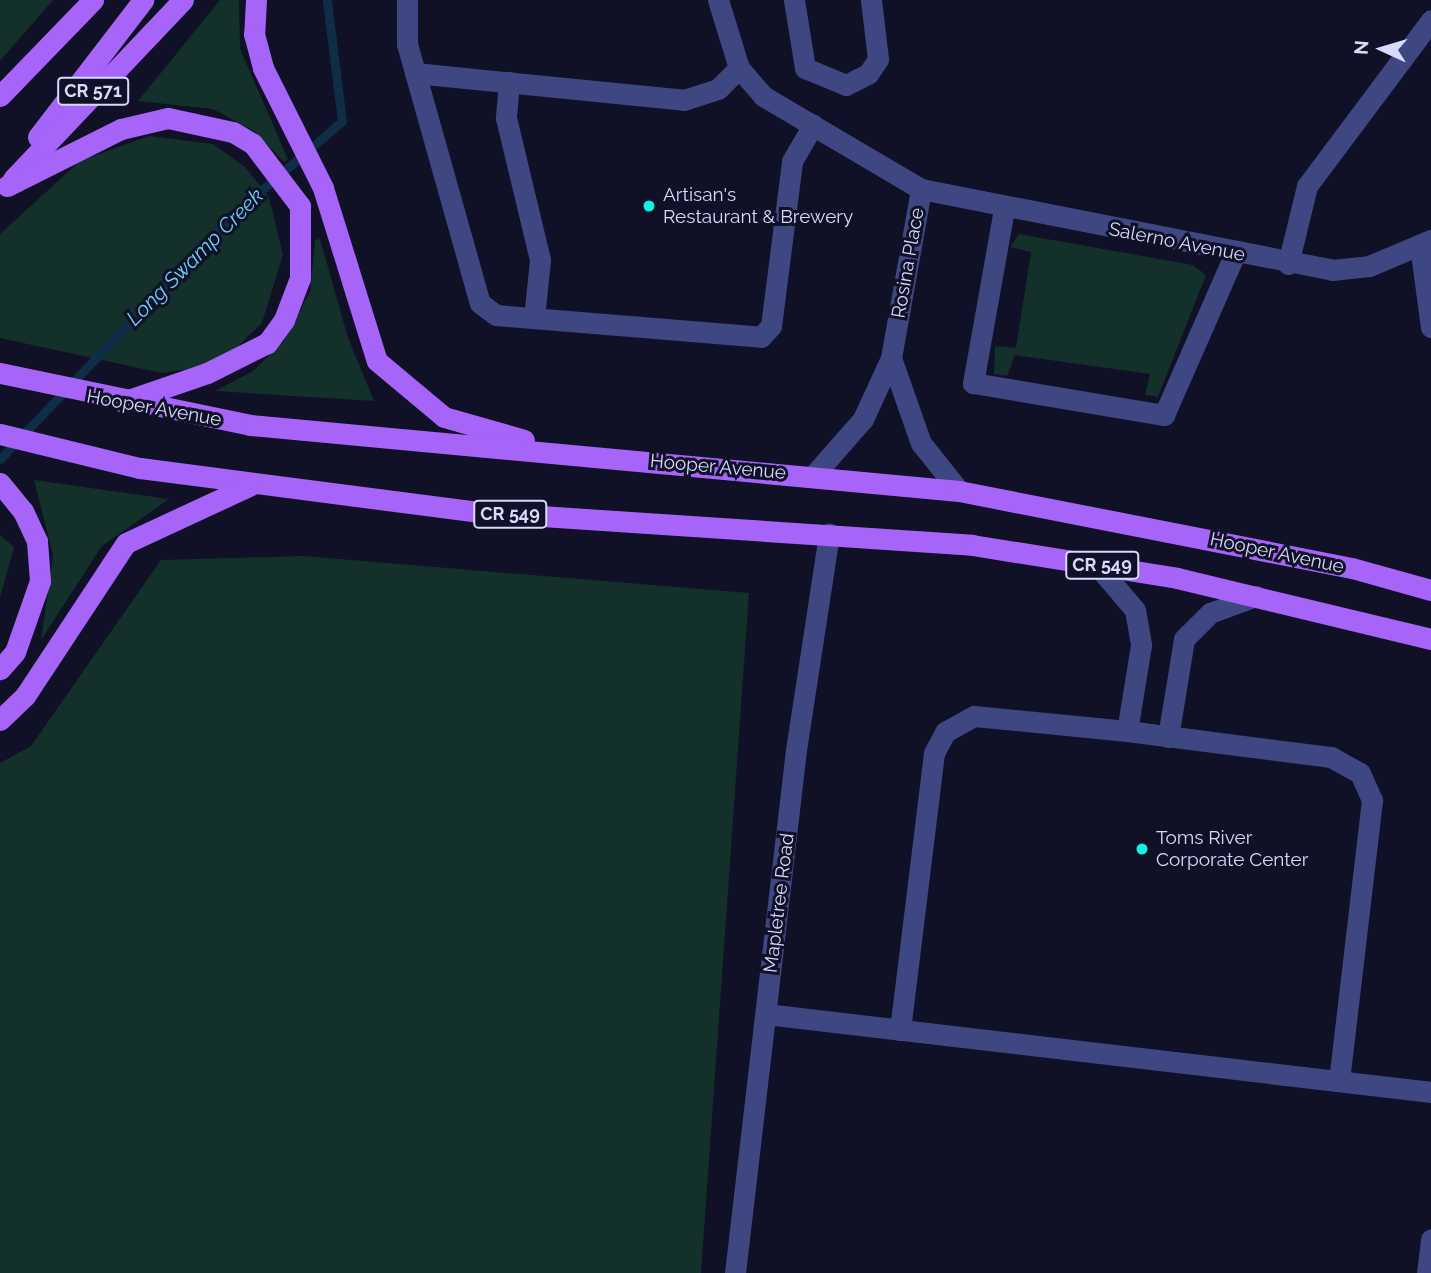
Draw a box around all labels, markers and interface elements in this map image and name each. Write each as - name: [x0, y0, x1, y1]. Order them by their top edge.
- north arrow: [1347, 14, 1417, 84]
- text: N: [1350, 40, 1373, 56]
- road number: CR 571: [56, 76, 130, 106]
- water label: Long Swamp Creek: [121, 183, 269, 331]
- place label: Artisan's Restaurant & Brewery: [663, 184, 853, 228]
- marker: Artisan's Restaurant & Brewery: [641, 198, 657, 214]
- street label: Rosina Place: [887, 206, 929, 320]
- street label: Salerno Avenue: [1107, 218, 1247, 266]
- street label: Hooper Avenue: [84, 385, 224, 431]
- street label: Hooper Avenue: [649, 450, 787, 484]
- road number: CR 549: [473, 500, 547, 528]
- street label: Hooper Avenue: [1207, 528, 1347, 578]
- road number: CR 549: [1065, 550, 1139, 580]
- place label: Toms River Corporate Center: [1156, 827, 1308, 871]
- street label: Mapletree Road: [759, 832, 799, 974]
- marker: Toms River Corporate Center: [1134, 841, 1150, 857]

